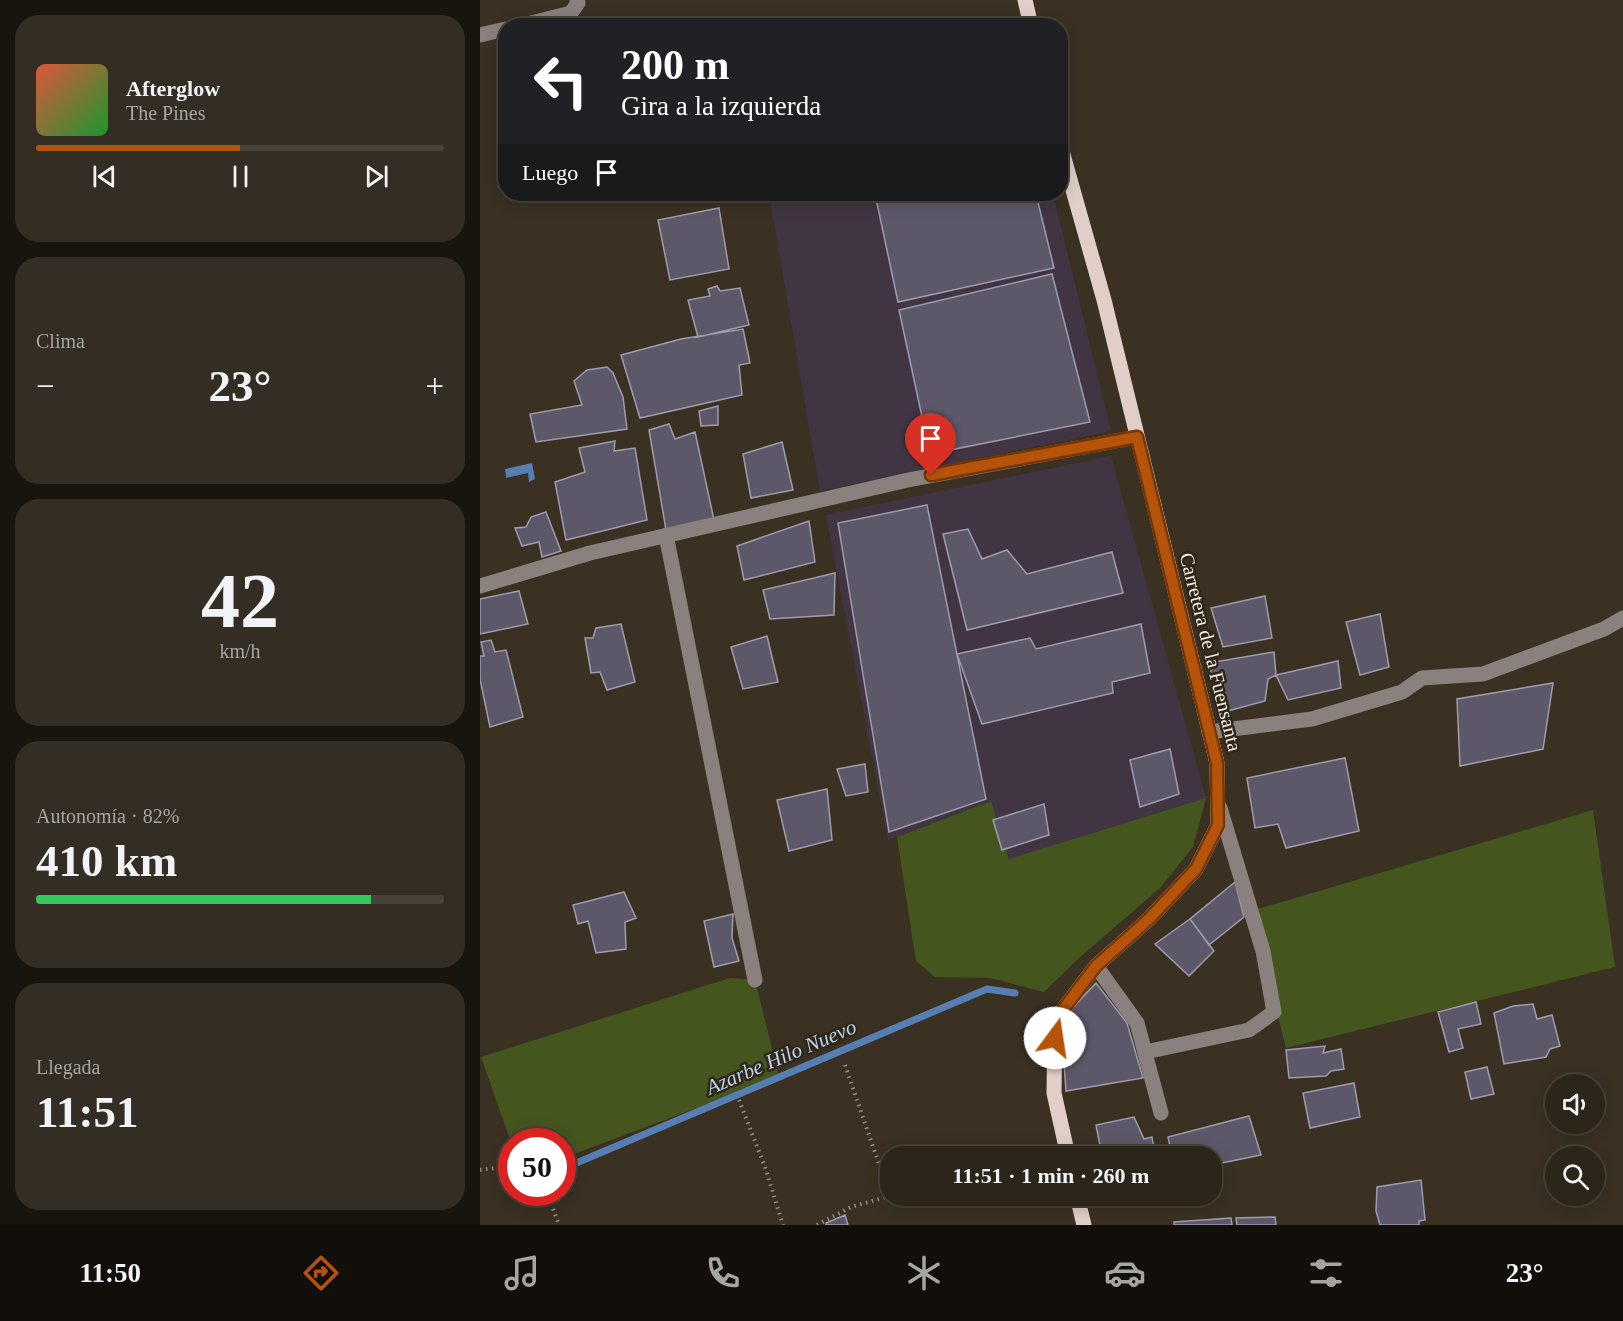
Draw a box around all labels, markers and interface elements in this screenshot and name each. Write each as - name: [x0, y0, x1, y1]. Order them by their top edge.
- icon: left: [522, 42, 600, 120]
- text: 200 m: [621, 42, 730, 88]
- text: Afterglow: [126, 76, 220, 101]
- text: Gira a la izquierda: [621, 91, 821, 121]
- text: The Pines: [126, 102, 205, 124]
- icon: arrive: [590, 156, 623, 189]
- icon: previous: [88, 160, 121, 193]
- icon: pause: [224, 160, 257, 193]
- icon: next: [360, 160, 393, 193]
- text: Luego: [522, 160, 578, 185]
- text: Clima: [36, 330, 85, 352]
- text: 23°: [209, 361, 272, 411]
- text: −: [36, 368, 55, 404]
- text: +: [425, 368, 444, 404]
- pin: [905, 413, 956, 475]
- icon: arrive: [914, 422, 947, 455]
- street label: Carretera de la Fuensanta: [1176, 550, 1246, 754]
- text: 42: [201, 557, 279, 644]
- text: km/h: [219, 640, 261, 662]
- text: Autonomía · 82%: [36, 805, 179, 827]
- text: 410 km: [36, 836, 177, 886]
- position arrow: [1023, 1006, 1087, 1070]
- water label: Azarbe Hilo Nuevo: [700, 1015, 860, 1100]
- text: Llegada: [36, 1056, 100, 1078]
- map controls: [1545, 1074, 1605, 1206]
- button: sound: [1545, 1074, 1605, 1134]
- text: 11:51: [36, 1087, 139, 1137]
- speed limit sign: 50: [498, 1128, 576, 1206]
- button: search: [1545, 1146, 1605, 1206]
- text: 11:51 · 1 min · 260 m: [953, 1163, 1149, 1188]
- icon: directions: [300, 1252, 342, 1294]
- icon: music: [501, 1252, 543, 1294]
- icon: phone: [702, 1252, 744, 1294]
- icon: climate: [903, 1252, 945, 1294]
- icon: car: [1104, 1252, 1146, 1294]
- icon: filters: [1305, 1252, 1347, 1294]
- text: 11:50: [79, 1258, 141, 1288]
- text: 23°: [1506, 1258, 1543, 1288]

